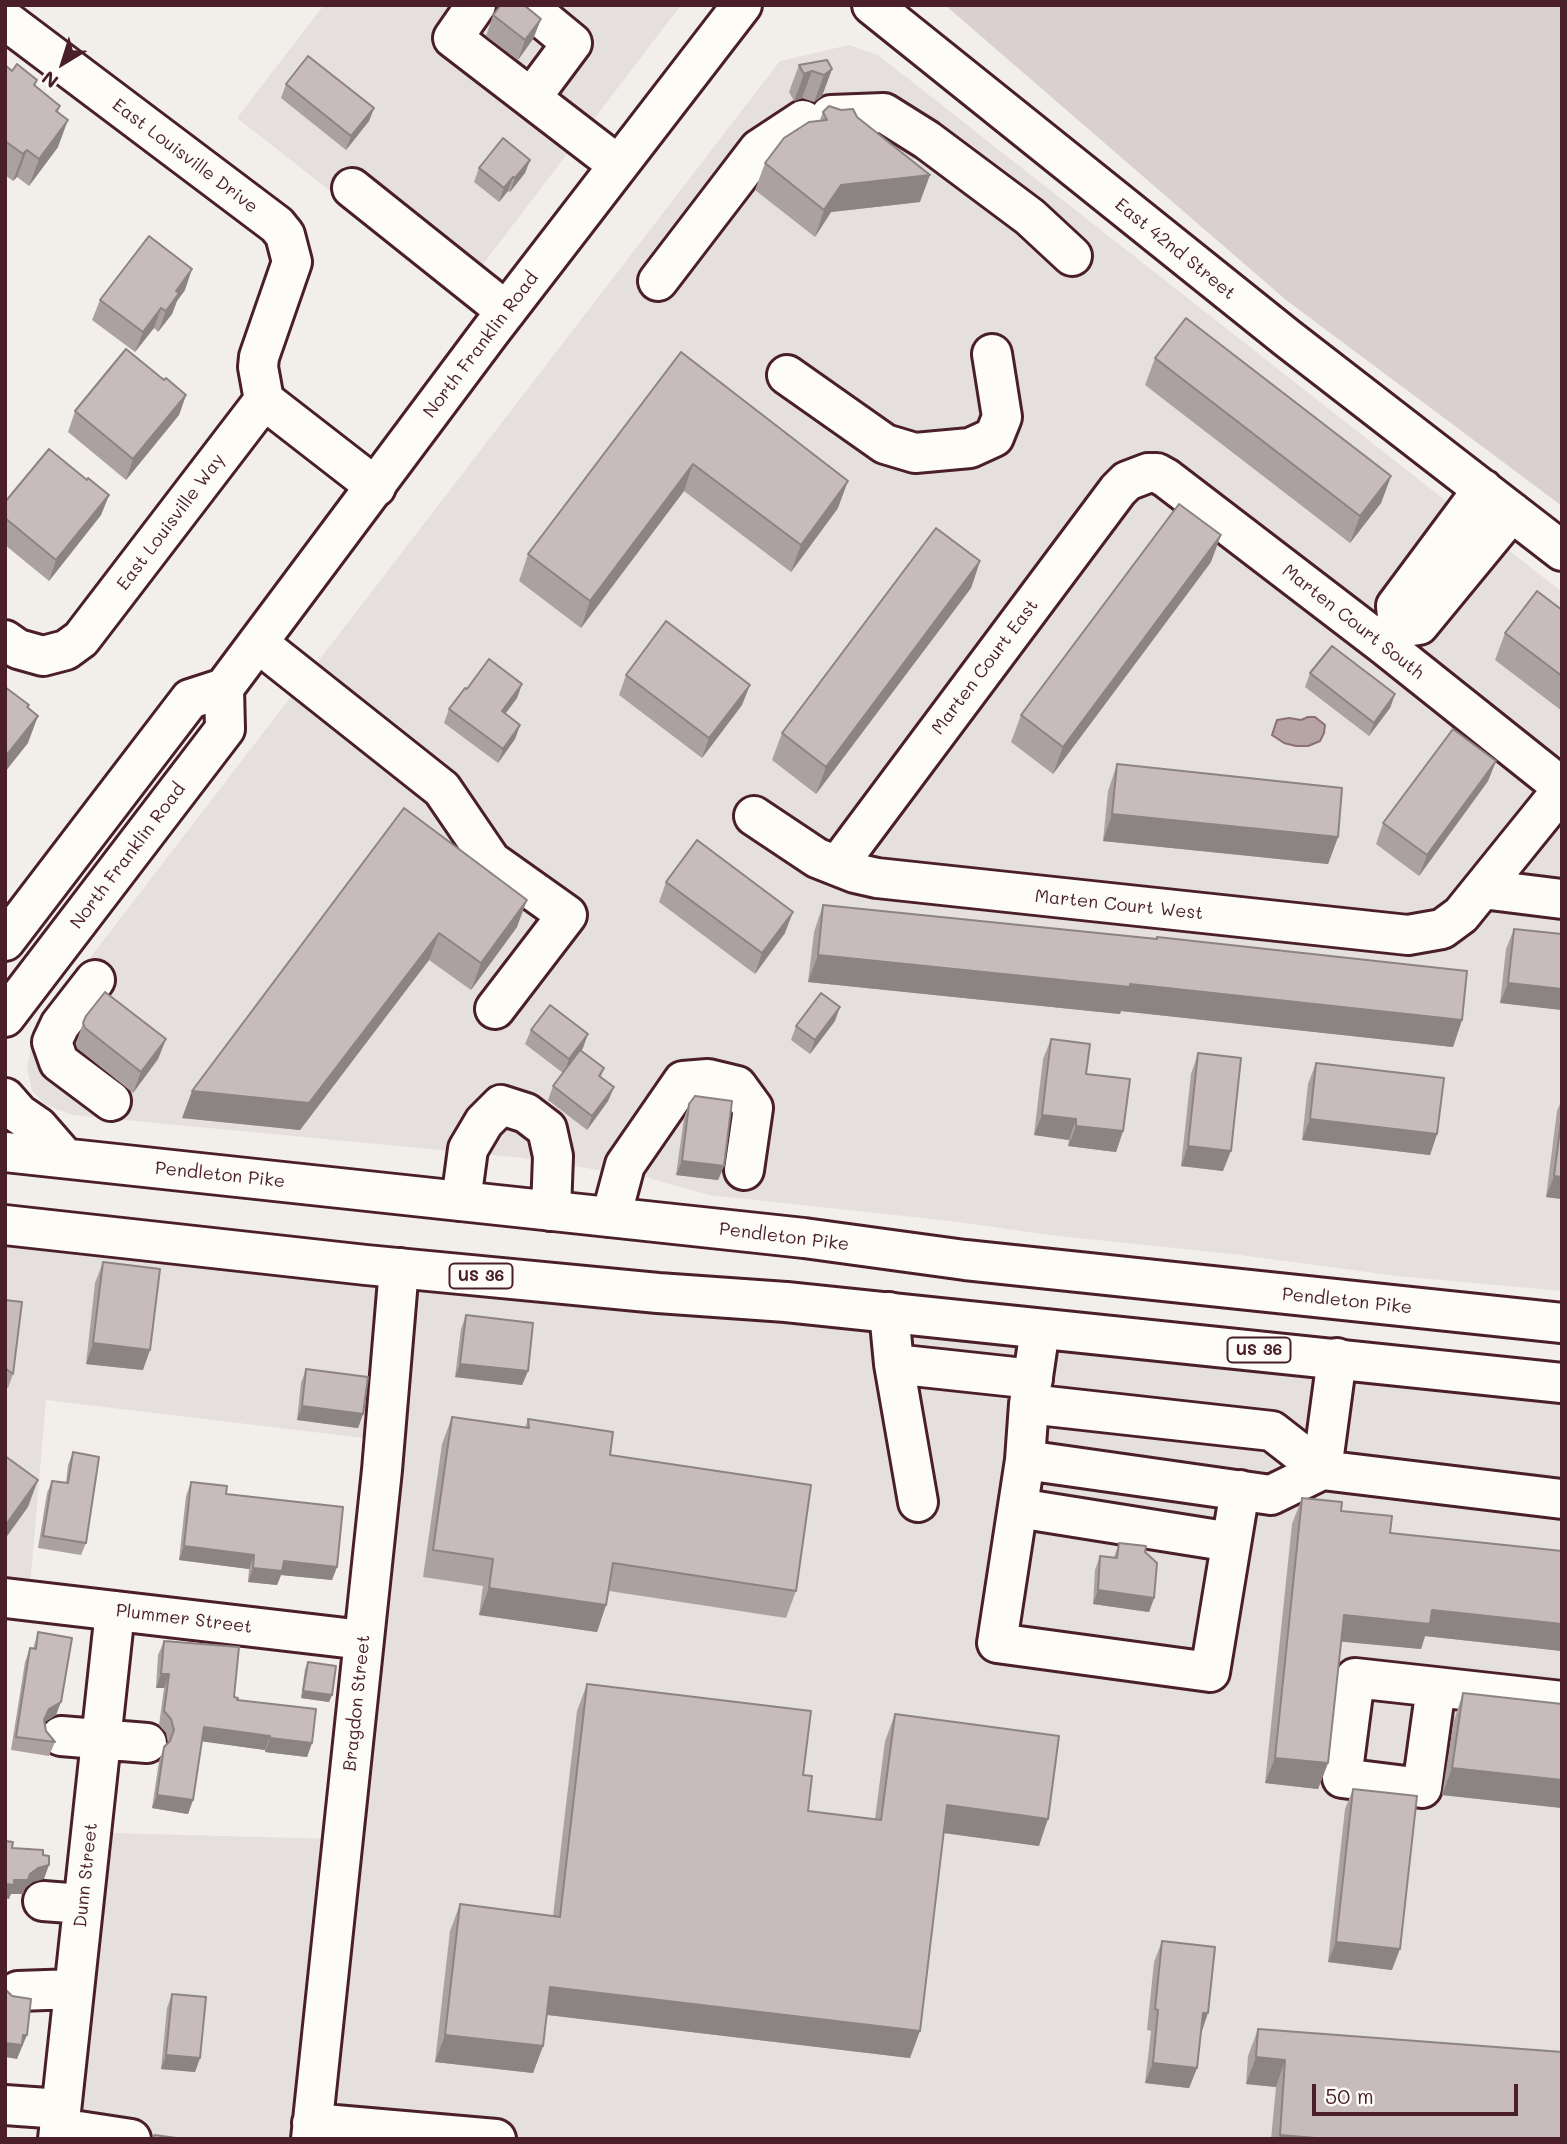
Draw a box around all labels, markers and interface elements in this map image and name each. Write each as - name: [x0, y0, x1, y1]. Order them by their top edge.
- north arrow: [28, 28, 98, 98]
- text: N: [36, 66, 63, 94]
- street label: East Louisville Drive: [108, 94, 262, 218]
- street label: East 42nd Street: [1110, 194, 1240, 304]
- street label: North Franklin Road: [419, 268, 543, 422]
- street label: East Louisville Way: [113, 449, 229, 595]
- street label: Marten Court South: [1278, 560, 1428, 684]
- street label: Marten Court East: [927, 595, 1043, 739]
- street label: North Franklin Road: [66, 779, 190, 933]
- street label: Marten Court West: [1034, 885, 1204, 925]
- street label: Pendleton Pike: [154, 1157, 286, 1193]
- street label: Pendleton Pike: [718, 1218, 850, 1256]
- road number: US 36: [449, 1264, 512, 1288]
- street label: Pendleton Pike: [1281, 1283, 1413, 1319]
- road number: US 36: [1228, 1338, 1290, 1362]
- street label: Plummer Street: [115, 1600, 253, 1638]
- street label: Bragdon Street: [339, 1634, 375, 1772]
- street label: Dunn Street: [70, 1822, 102, 1928]
- scale bar: [1315, 2070, 1522, 2114]
- text: 50 m: [1325, 2082, 1374, 2109]

